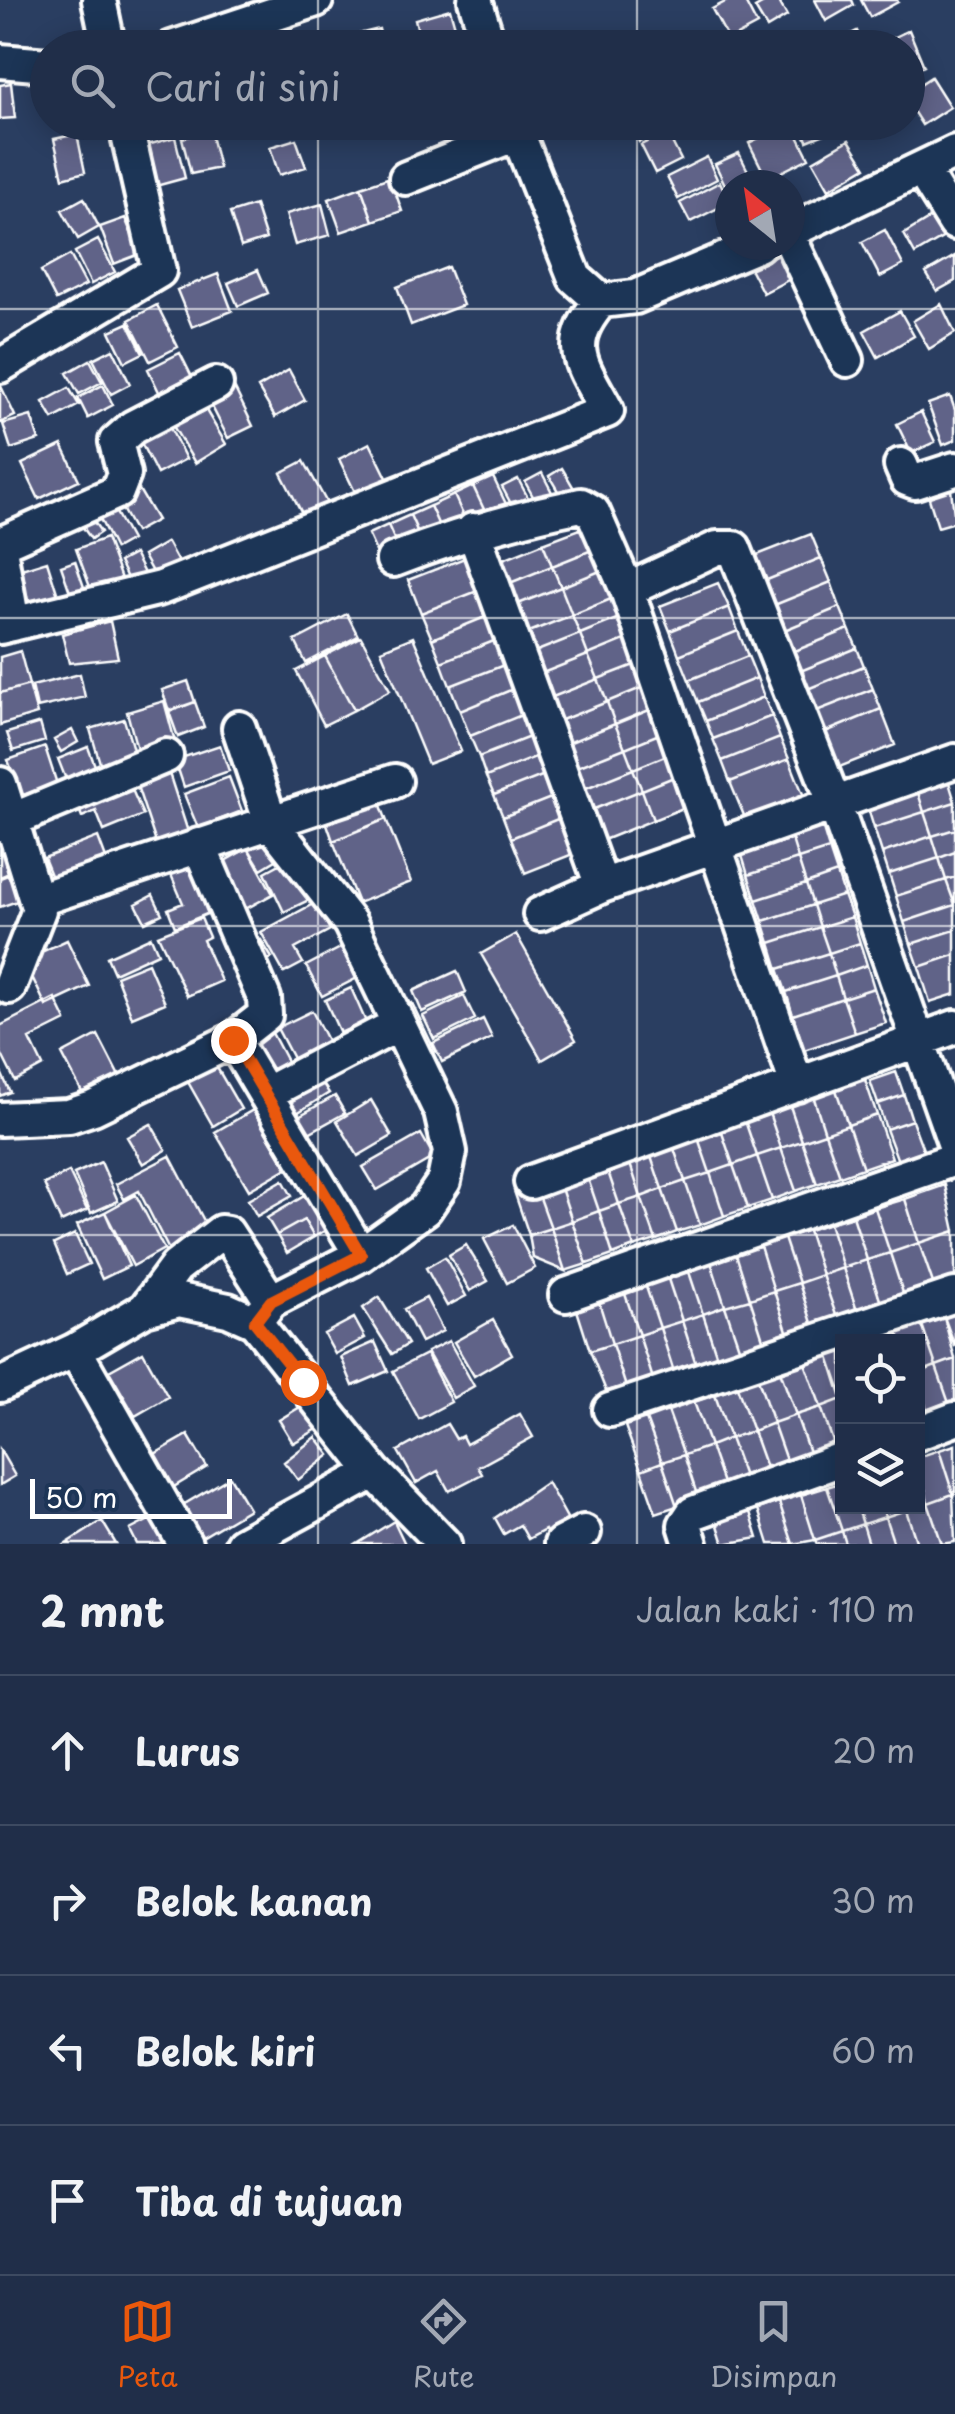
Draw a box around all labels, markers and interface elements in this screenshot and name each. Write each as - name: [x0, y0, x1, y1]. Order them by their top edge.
- search box: [30, 30, 925, 140]
- text: Cari di sini: [145, 57, 341, 114]
- icon: search: [65, 58, 120, 113]
- north arrow: [715, 170, 805, 260]
- route end: [211, 1018, 257, 1064]
- map controls: [835, 1334, 925, 1514]
- button: locate: [835, 1334, 925, 1424]
- route start: [281, 1360, 327, 1406]
- button: layers: [835, 1424, 925, 1514]
- scale bar: [30, 1474, 232, 1518]
- text: 50 m: [45, 1475, 118, 1518]
- text: 2 mnt: [40, 1578, 165, 1641]
- text: Jalan kaki · 110 m: [636, 1585, 915, 1633]
- text: Lurus: [135, 1722, 240, 1779]
- icon: ahead: [40, 1723, 95, 1778]
- text: 20 m: [833, 1726, 915, 1774]
- text: Belok kanan: [135, 1872, 372, 1929]
- icon: right: [40, 1873, 95, 1928]
- text: 30 m: [831, 1876, 915, 1924]
- text: Belok kiri: [135, 2022, 315, 2079]
- icon: left: [40, 2023, 95, 2078]
- text: 60 m: [831, 2026, 915, 2074]
- text: Tiba di tujuan: [135, 2172, 403, 2229]
- icon: arrive: [40, 2173, 95, 2228]
- tab: Peta: [118, 2294, 178, 2397]
- tab: Rute: [413, 2294, 475, 2397]
- tab: Disimpan: [710, 2294, 837, 2397]

